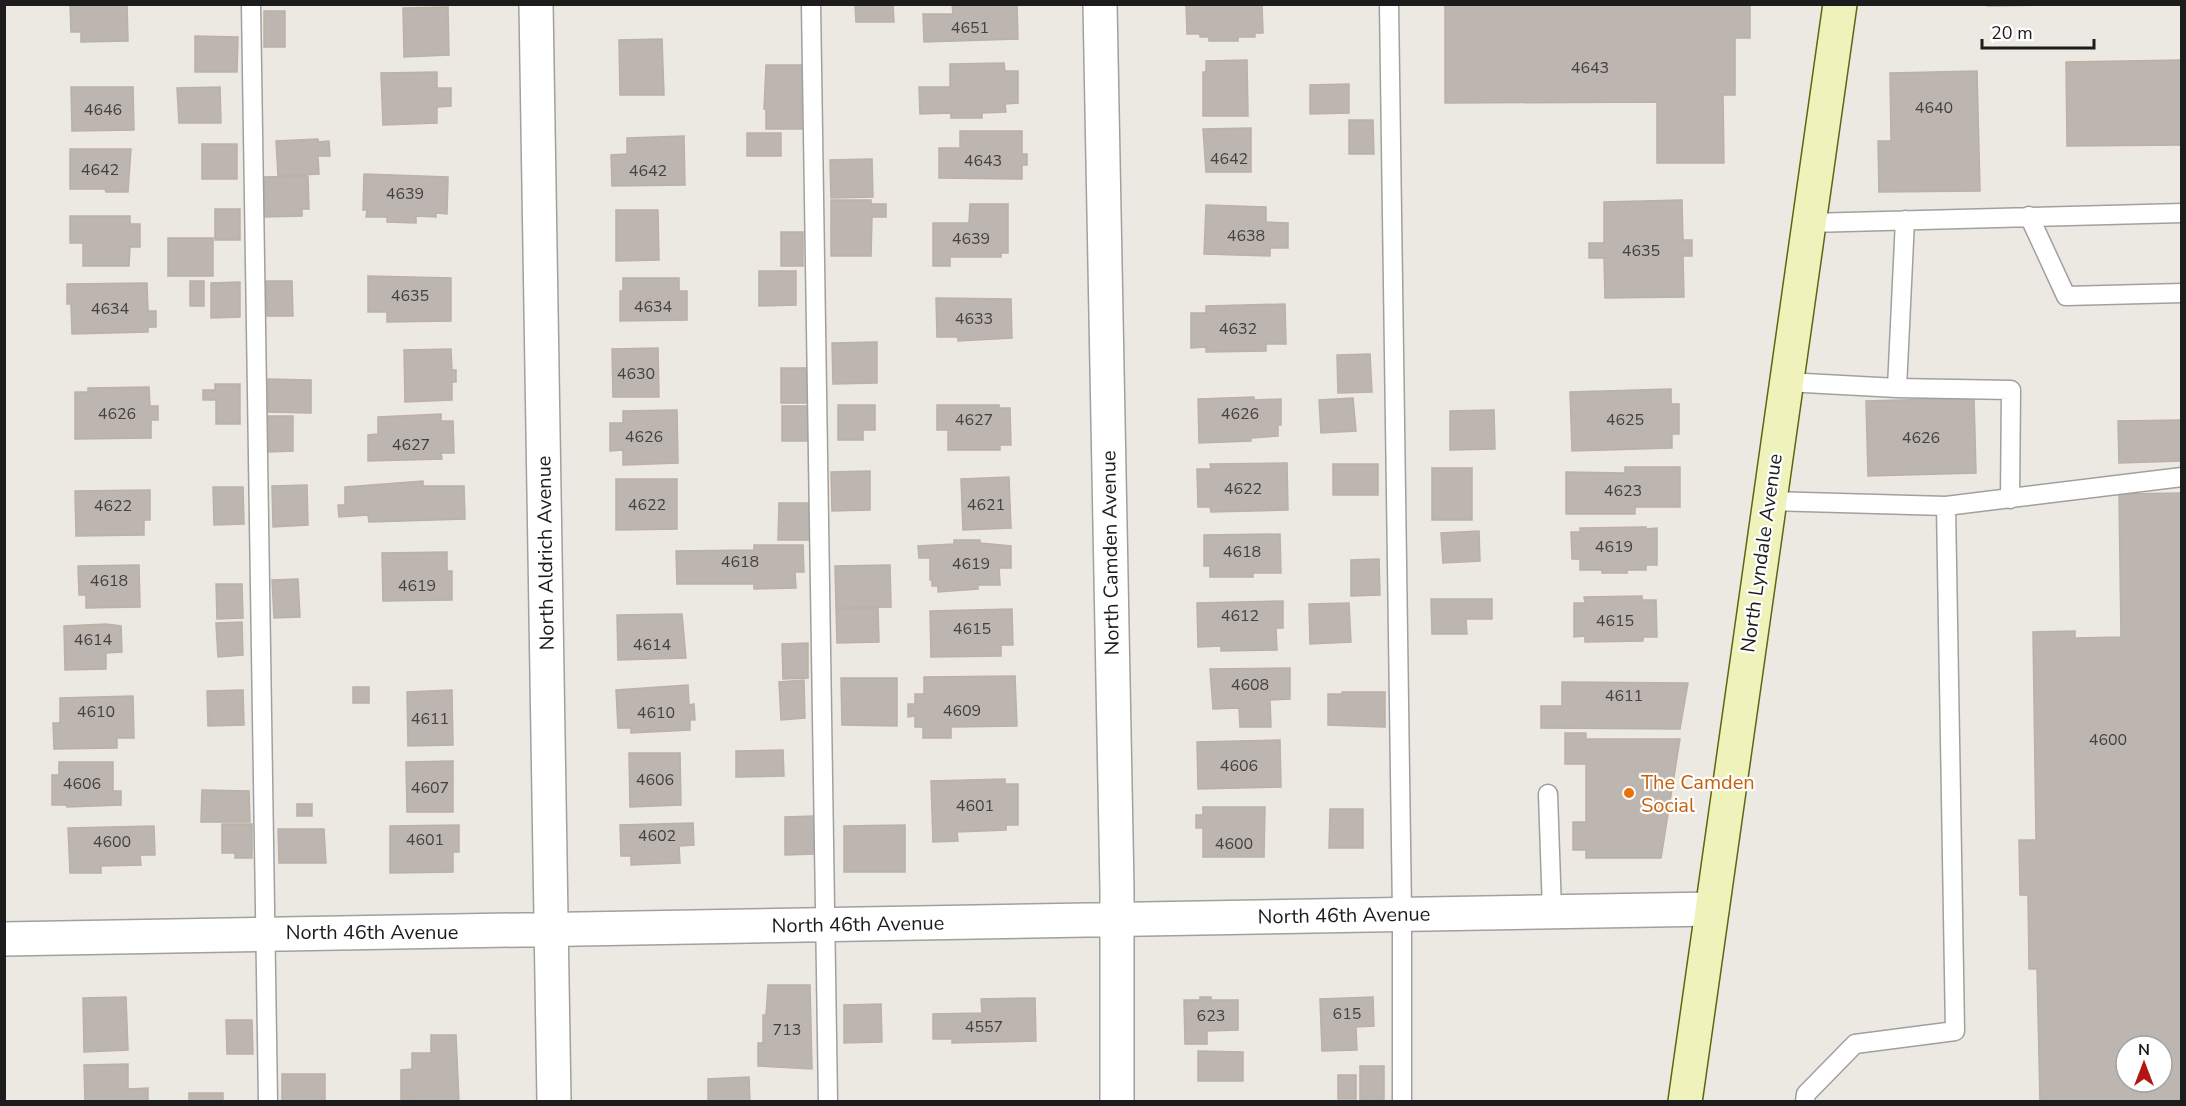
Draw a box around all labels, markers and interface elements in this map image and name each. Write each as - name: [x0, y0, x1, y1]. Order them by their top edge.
- scale bar: [1982, 12, 2094, 50]
- house number: 4651: [951, 17, 989, 39]
- text: 20 m: [1991, 21, 2033, 45]
- house number: 4643: [1571, 57, 1609, 79]
- house number: 4640: [1915, 97, 1953, 119]
- house number: 4646: [84, 99, 122, 121]
- house number: 4642: [1210, 148, 1248, 170]
- house number: 4643: [964, 150, 1002, 172]
- house number: 4642: [81, 159, 119, 181]
- house number: 4642: [629, 160, 667, 182]
- house number: 4639: [386, 183, 424, 205]
- house number: 4638: [1227, 225, 1265, 247]
- house number: 4639: [952, 228, 990, 250]
- house number: 4635: [1622, 240, 1660, 262]
- house number: 4635: [391, 285, 429, 307]
- house number: 4634: [634, 296, 673, 318]
- house number: 4634: [91, 298, 130, 320]
- house number: 4633: [955, 308, 993, 330]
- house number: 4632: [1219, 318, 1257, 340]
- house number: 4630: [617, 363, 655, 385]
- house number: 4626: [98, 403, 136, 425]
- house number: 4626: [1221, 403, 1259, 425]
- house number: 4627: [955, 409, 993, 431]
- house number: 4625: [1606, 409, 1644, 431]
- house number: 4626: [625, 426, 663, 448]
- house number: 4626: [1902, 427, 1940, 449]
- house number: 4627: [392, 434, 430, 456]
- street label: North Camden Avenue: [1095, 450, 1126, 656]
- street label: North Lyndale Avenue: [1734, 452, 1789, 654]
- street label: North Aldrich Avenue: [530, 455, 561, 651]
- house number: 4622: [1224, 478, 1262, 500]
- house number: 4623: [1604, 480, 1642, 502]
- house number: 4622: [628, 494, 666, 516]
- house number: 4621: [967, 494, 1005, 516]
- house number: 4622: [94, 495, 132, 517]
- house number: 4619: [1595, 536, 1633, 558]
- house number: 4618: [1223, 541, 1261, 563]
- house number: 4618: [721, 551, 759, 573]
- house number: 4619: [952, 553, 990, 575]
- house number: 4618: [90, 570, 128, 592]
- house number: 4619: [398, 575, 436, 597]
- house number: 4612: [1221, 605, 1259, 627]
- house number: 4615: [1596, 610, 1634, 632]
- house number: 4615: [953, 618, 991, 640]
- house number: 4614: [74, 629, 113, 651]
- house number: 4614: [633, 634, 672, 656]
- house number: 4608: [1231, 674, 1269, 696]
- house number: 4611: [1605, 685, 1643, 707]
- house number: 4609: [943, 700, 981, 722]
- house number: 4610: [77, 701, 115, 723]
- house number: 4610: [637, 702, 675, 724]
- house number: 4611: [411, 708, 449, 730]
- house number: 4600: [2089, 729, 2127, 751]
- house number: 4606: [1220, 755, 1258, 777]
- house number: 4606: [636, 769, 674, 791]
- place label: The Camden Social: [1641, 769, 1755, 819]
- house number: 4606: [63, 773, 101, 795]
- house number: 4607: [411, 777, 449, 799]
- marker: The Camden Social: [1622, 786, 1636, 800]
- house number: 4601: [956, 795, 994, 817]
- house number: 4602: [638, 825, 676, 847]
- house number: 4601: [406, 829, 444, 851]
- house number: 4600: [93, 831, 131, 853]
- house number: 4600: [1215, 833, 1253, 855]
- street label: North 46th Avenue: [1257, 900, 1431, 931]
- street label: North 46th Avenue: [771, 909, 945, 940]
- street label: North 46th Avenue: [286, 919, 458, 946]
- house number: 615: [1333, 1003, 1361, 1025]
- house number: 623: [1197, 1005, 1225, 1027]
- house number: 4557: [965, 1016, 1003, 1038]
- house number: 713: [773, 1019, 801, 1041]
- north arrow: [2114, 1034, 2174, 1094]
- text: N: [2138, 1039, 2150, 1061]

